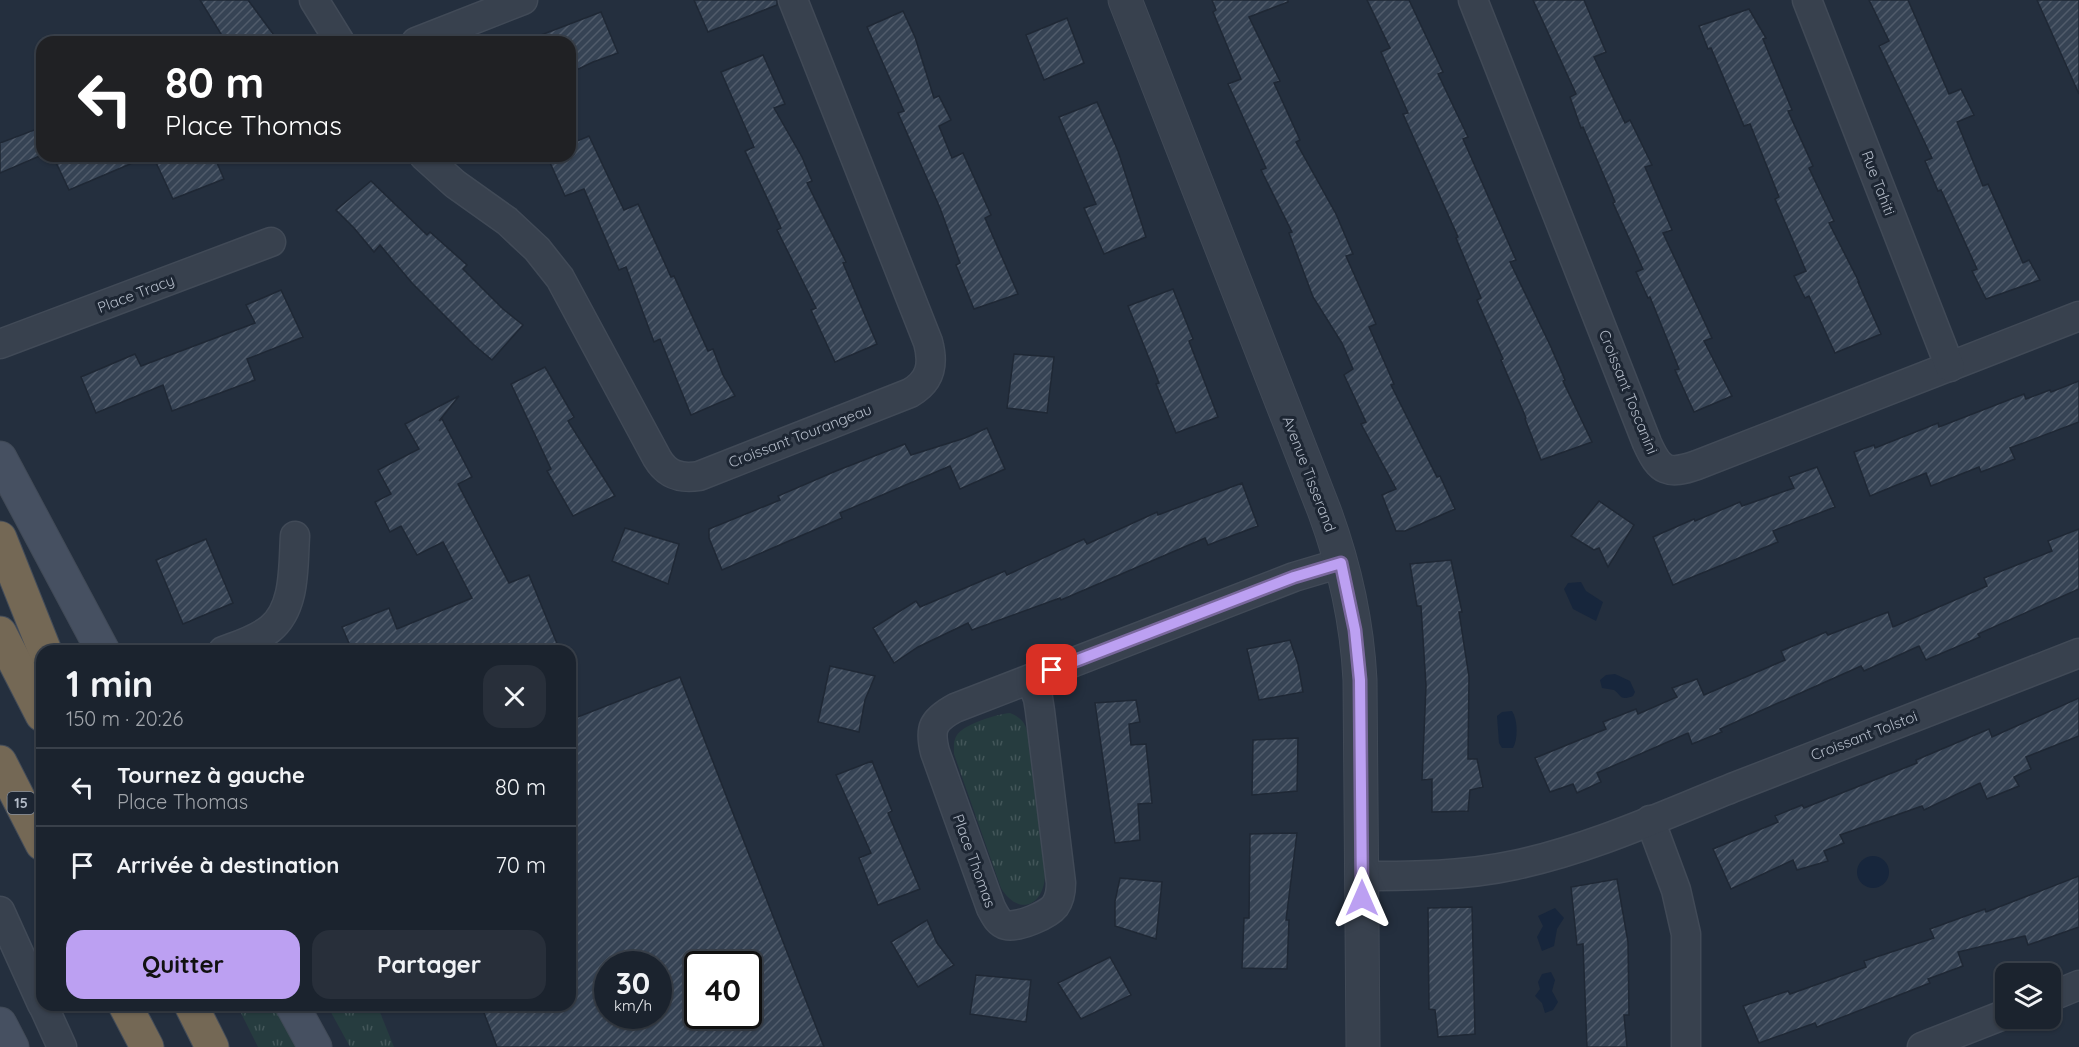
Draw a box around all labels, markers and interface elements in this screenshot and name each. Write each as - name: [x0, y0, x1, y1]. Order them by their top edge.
- text: 80 m: [165, 56, 264, 109]
- icon: left: [66, 60, 144, 138]
- text: Place Thomas: [165, 108, 342, 142]
- street label: Rue Tahiti: [1857, 148, 1899, 218]
- street label: Place Tracy: [95, 270, 177, 317]
- street label: Croissant Toscanini: [1595, 327, 1662, 457]
- street label: Croissant Tourangeau: [726, 399, 874, 472]
- street label: Avenue Tisserand: [1279, 413, 1340, 534]
- pin: [1026, 644, 1077, 695]
- icon: arrive: [1035, 653, 1068, 686]
- text: 1 min: [66, 661, 153, 706]
- button: close: [483, 665, 546, 728]
- text: 150 m · 20:26: [66, 706, 183, 731]
- street label: Croissant Tolstoi: [1808, 706, 1920, 765]
- text: Tournez à gauche: [117, 761, 305, 789]
- icon: left: [66, 771, 99, 804]
- text: 80 m: [495, 773, 546, 801]
- text: Place Thomas: [117, 789, 248, 814]
- road number: 15: [8, 792, 34, 814]
- street label: Place Thomas: [949, 811, 1000, 910]
- icon: arrive: [66, 849, 99, 882]
- text: Arrivée à destination: [117, 851, 339, 879]
- text: 70 m: [496, 851, 546, 879]
- position arrow: [1330, 866, 1394, 930]
- button: Quitter: [66, 930, 300, 999]
- button: Partager: [312, 930, 546, 999]
- speed limit sign: 40: [684, 951, 762, 1029]
- map controls: [1995, 963, 2061, 1029]
- button: layers: [1995, 963, 2061, 1029]
- text: 30: [616, 964, 650, 1002]
- text: km/h: [614, 996, 652, 1015]

